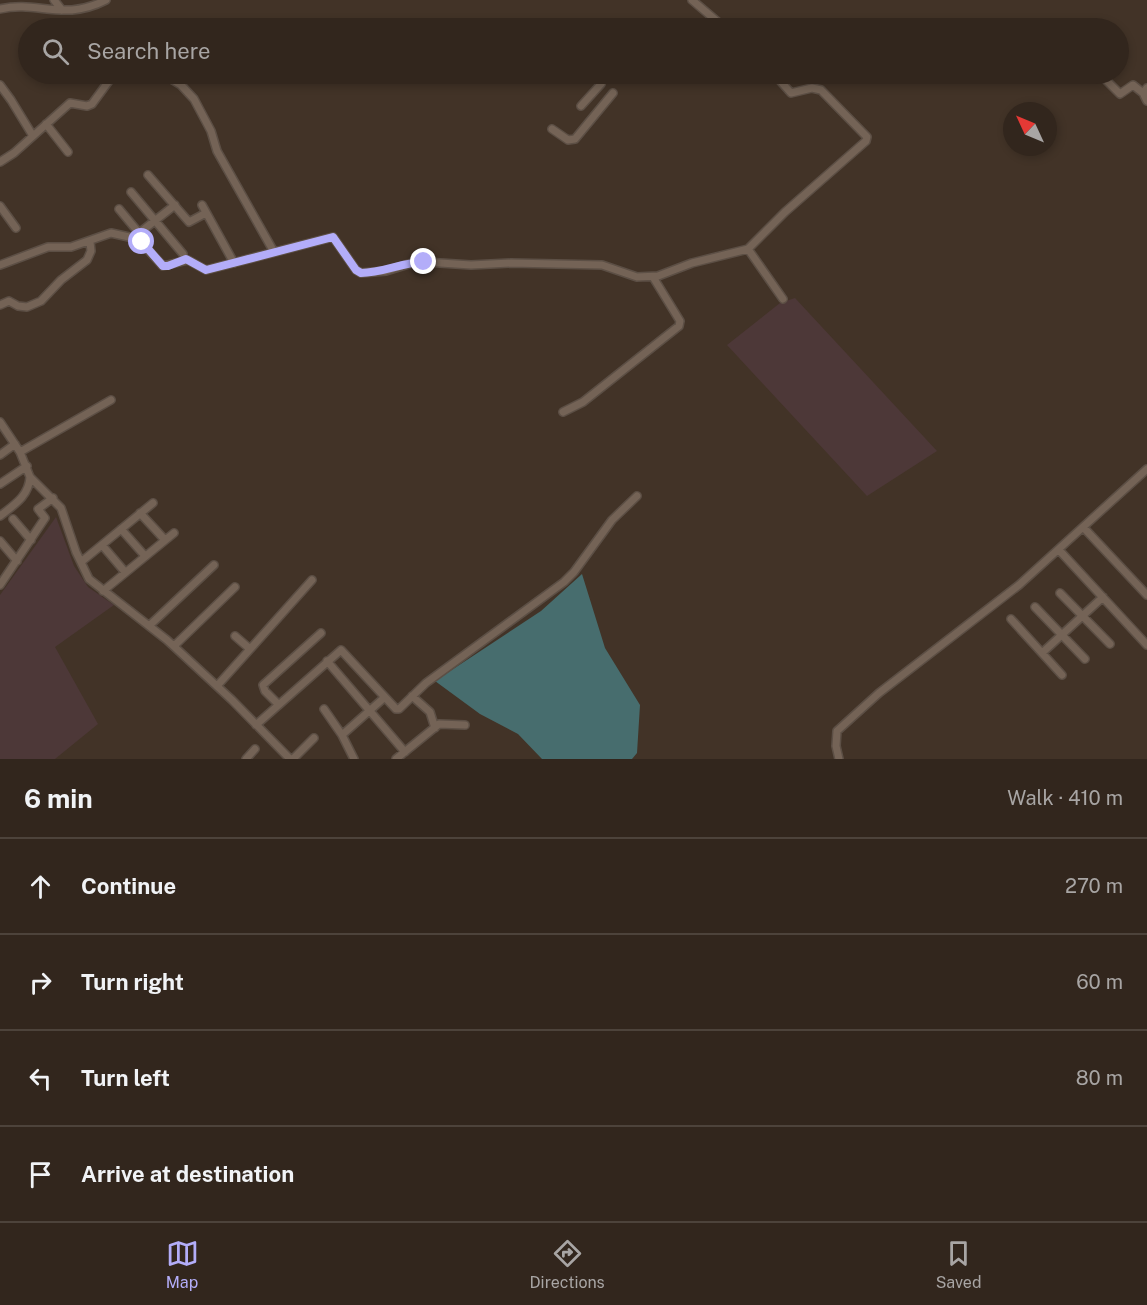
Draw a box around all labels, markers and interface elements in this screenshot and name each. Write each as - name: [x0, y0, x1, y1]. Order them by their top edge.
- search box: [18, 18, 1129, 84]
- icon: search: [39, 35, 72, 68]
- text: Search here: [87, 38, 211, 64]
- north arrow: [1003, 102, 1057, 156]
- route start: [128, 228, 154, 254]
- route end: [410, 248, 436, 274]
- text: 6 min: [24, 783, 93, 814]
- text: Walk · 410 m: [1007, 786, 1123, 810]
- icon: ahead: [24, 870, 57, 903]
- text: Continue: [81, 873, 176, 899]
- text: 270 m: [1065, 874, 1123, 898]
- icon: right: [24, 966, 57, 999]
- text: Turn right: [81, 969, 184, 995]
- text: 60 m: [1076, 970, 1123, 994]
- icon: left: [24, 1062, 57, 1095]
- text: Turn left: [81, 1065, 170, 1091]
- text: 80 m: [1076, 1066, 1123, 1090]
- icon: arrive: [24, 1158, 57, 1191]
- text: Arrive at destination: [81, 1161, 294, 1187]
- tab: Map: [166, 1237, 199, 1292]
- tab: Directions: [530, 1237, 605, 1292]
- tab: Saved: [936, 1237, 981, 1292]

